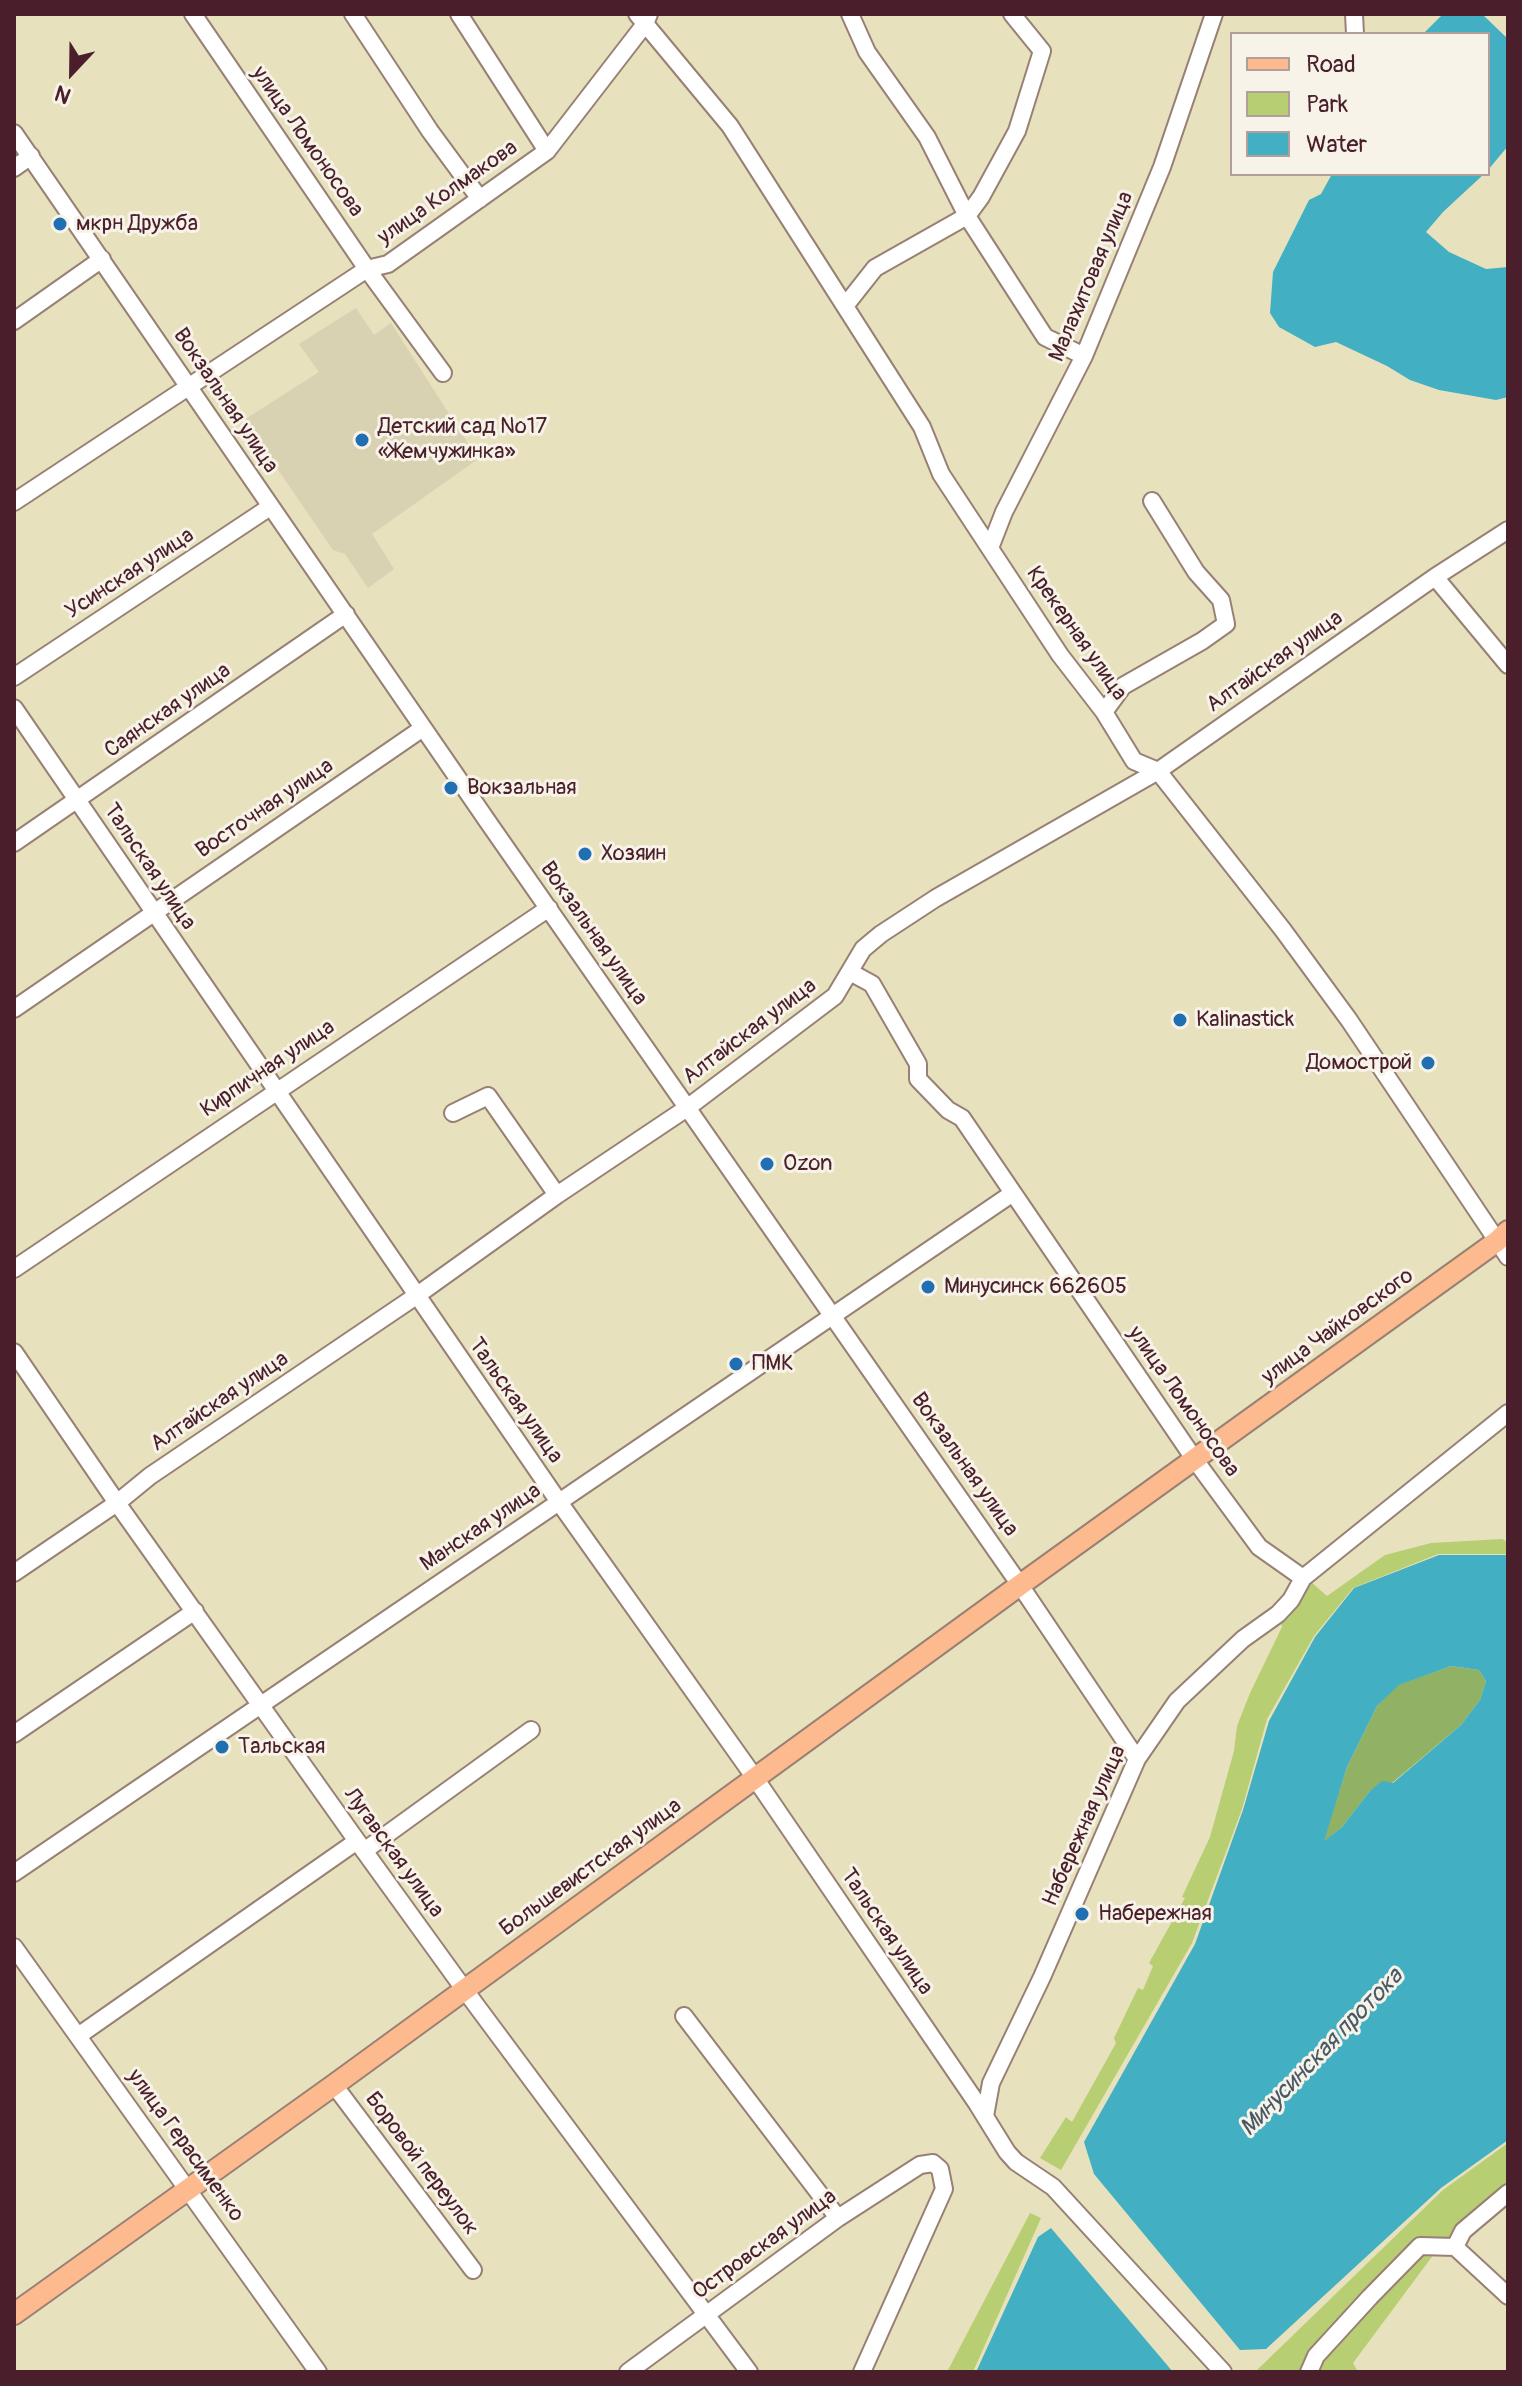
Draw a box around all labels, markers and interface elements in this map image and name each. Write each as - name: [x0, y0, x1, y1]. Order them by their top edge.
- north arrow: [32, 32, 112, 112]
- legend: [1230, 32, 1490, 176]
- text: Road: [1306, 50, 1356, 79]
- street label: улица Ломоносова: [245, 62, 369, 222]
- text: N: [51, 78, 75, 110]
- text: Park: [1306, 90, 1348, 119]
- text: Water: [1306, 130, 1367, 159]
- street label: улица Колмакова: [373, 135, 523, 251]
- street label: Малахитовая улица: [1044, 188, 1140, 366]
- place label: мкрн Дружба: [76, 211, 198, 237]
- marker: мкрн Дружба: [51, 215, 69, 233]
- street label: Вокзальная улица: [167, 323, 283, 479]
- place label: Детский сад №17 «Жемчужинка»: [378, 414, 547, 466]
- marker: Детский сад №17 «Жемчужинка»: [353, 431, 371, 449]
- street label: Усинская улица: [61, 523, 199, 625]
- street label: Крекерная улица: [1020, 562, 1132, 706]
- street label: Алтайская улица: [1202, 605, 1348, 719]
- street label: Саянская улица: [100, 658, 236, 764]
- street label: Восточная улица: [191, 753, 339, 865]
- place label: Вокзальная: [467, 775, 577, 801]
- marker: Вокзальная: [442, 779, 460, 797]
- street label: Тальская улица: [97, 799, 201, 935]
- place label: Хозяин: [601, 841, 666, 867]
- marker: Хозяин: [576, 845, 594, 863]
- street label: Вокзальная улица: [534, 857, 652, 1011]
- street label: Алтайская улица: [678, 973, 822, 1091]
- place label: Kalinastick: [1196, 1007, 1294, 1033]
- marker: Kalinastick: [1171, 1011, 1189, 1029]
- street label: Кирпичная улица: [196, 1014, 340, 1124]
- place label: Домострой: [1306, 1050, 1412, 1076]
- marker: Домострой: [1419, 1054, 1437, 1072]
- place label: Ozon: [783, 1151, 832, 1177]
- marker: Ozon: [758, 1155, 776, 1173]
- street label: улица Чайковского: [1257, 1263, 1419, 1391]
- place label: Минусинск 662605: [944, 1274, 1127, 1300]
- marker: Минусинск 662605: [919, 1278, 937, 1296]
- street label: улица Ломоносова: [1121, 1322, 1245, 1482]
- street label: Тальская улица: [462, 1333, 568, 1469]
- street label: Алтайская улица: [146, 1346, 294, 1458]
- place label: ПМК: [752, 1351, 794, 1377]
- marker: ПМК: [727, 1355, 745, 1373]
- street label: Вокзальная улица: [905, 1388, 1023, 1542]
- street label: Манская улица: [416, 1478, 546, 1578]
- place label: Тальская: [238, 1734, 325, 1760]
- marker: Тальская: [213, 1738, 231, 1756]
- street label: Набережная улица: [1038, 1741, 1132, 1911]
- street label: Лугавская улица: [337, 1783, 449, 1923]
- street label: Большевистская улица: [495, 1793, 687, 1943]
- street label: Тальская улица: [834, 1864, 938, 2000]
- place label: Набережная: [1098, 1901, 1212, 1927]
- marker: Набережная: [1073, 1905, 1091, 1923]
- water label: Минусинская протока: [1234, 1963, 1410, 2143]
- street label: улица Герасименко: [121, 2065, 249, 2227]
- street label: Боровой переулок: [359, 2087, 483, 2241]
- street label: Островская улица: [688, 2184, 842, 2306]

